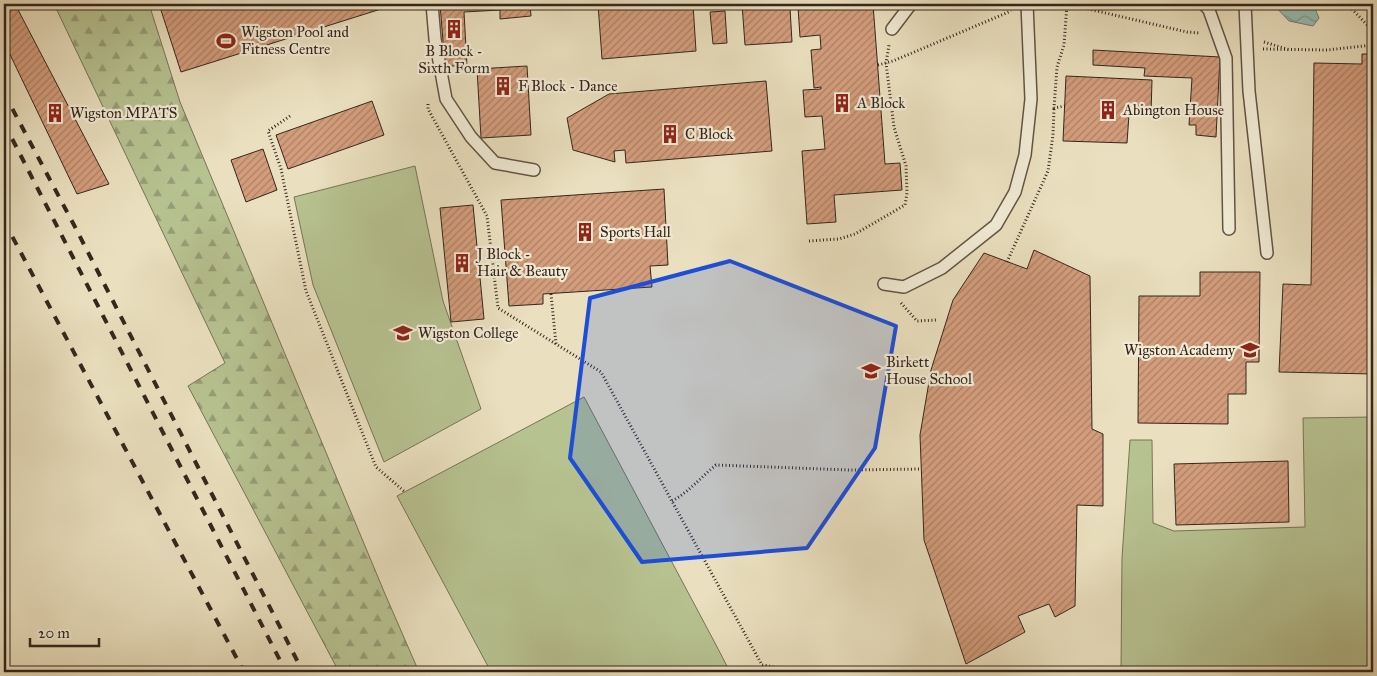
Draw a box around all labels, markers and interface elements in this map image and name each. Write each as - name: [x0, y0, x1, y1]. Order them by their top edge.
- building icon: B Block - Sixth Form: [443, 18, 465, 40]
- place label: Wigston Pool and Fitness Centre: [241, 23, 349, 58]
- sports icon: Wigston Pool and Fitness Centre: [215, 30, 237, 52]
- place label: B Block - Sixth Form: [418, 42, 490, 77]
- building icon: F Block - Dance: [492, 75, 514, 97]
- place label: F Block - Dance: [518, 77, 617, 95]
- building icon: A Block: [831, 92, 853, 114]
- place label: A Block: [856, 94, 905, 112]
- building icon: Abington House: [1097, 99, 1119, 121]
- place label: Abington House: [1122, 101, 1224, 119]
- building icon: Wigston MPATS: [44, 102, 66, 124]
- place label: Wigston MPATS: [70, 104, 177, 122]
- building icon: C Block: [659, 123, 681, 145]
- place label: C Block: [685, 125, 733, 143]
- building icon: Sports Hall: [574, 221, 596, 243]
- place label: Sports Hall: [600, 223, 672, 241]
- place label: J Block - Hair & Beauty: [475, 245, 569, 280]
- building icon: J Block - Hair & Beauty: [451, 252, 473, 274]
- school or university icon: Wigston College: [392, 322, 414, 344]
- place label: Wigston College: [418, 324, 519, 342]
- school or university icon: Wigston Academy: [1239, 339, 1261, 361]
- place label: Wigston Academy: [1124, 341, 1236, 359]
- place label: Birkett House School: [886, 353, 973, 388]
- school or university icon: Birkett House School: [860, 360, 882, 382]
- scale bar: [30, 616, 99, 648]
- text: 20 m: [38, 624, 70, 642]

